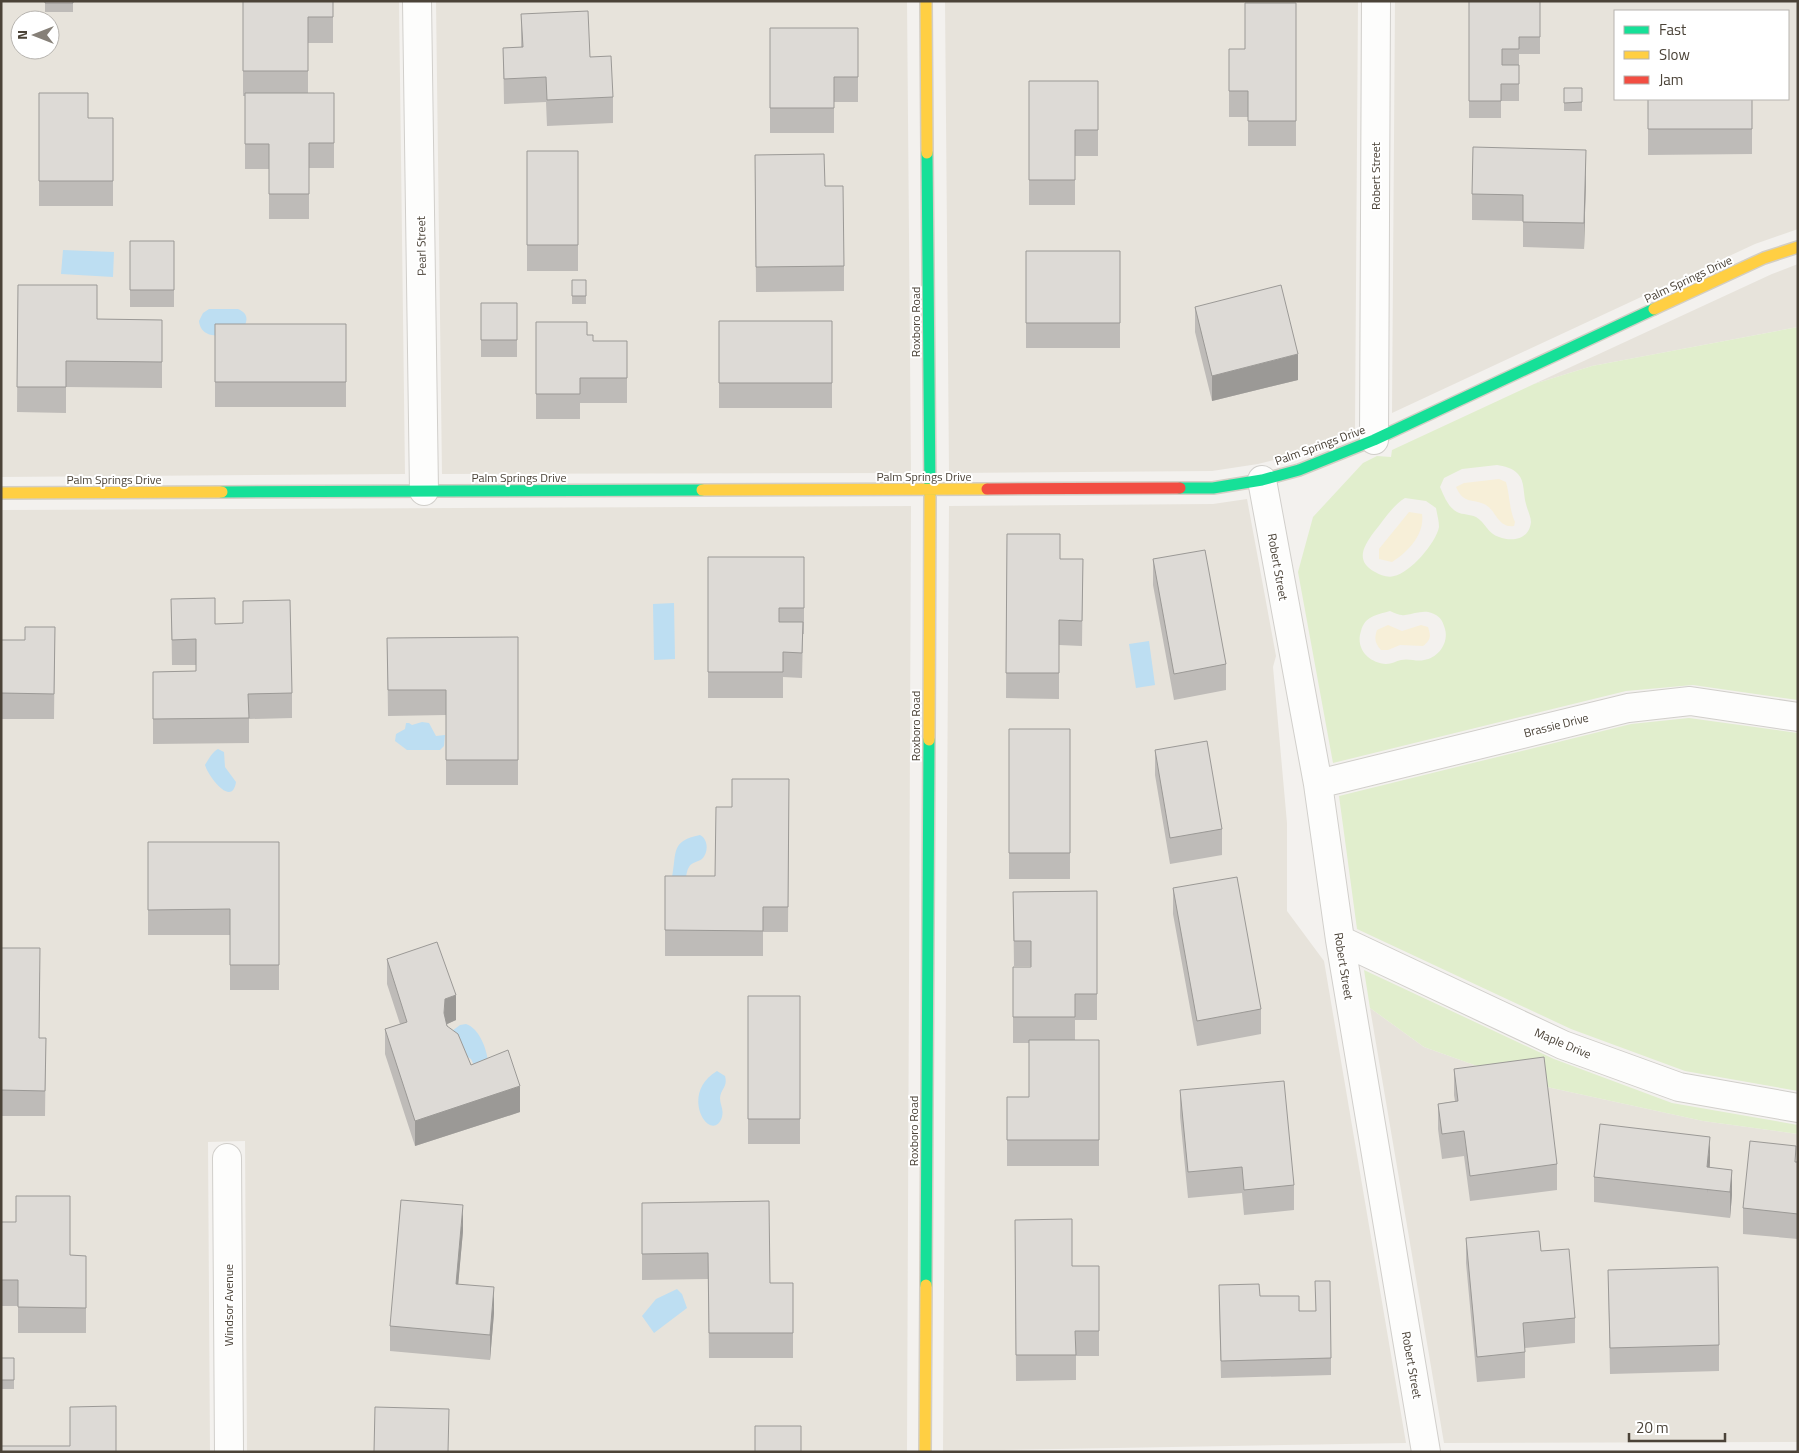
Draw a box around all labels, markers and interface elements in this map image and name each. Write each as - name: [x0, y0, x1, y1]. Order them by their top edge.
- north arrow: [10, 10, 60, 60]
- legend: [1614, 10, 1789, 100]
- text: Fast: [1659, 18, 1687, 41]
- text: N: [11, 30, 32, 40]
- text: Slow: [1659, 43, 1690, 66]
- text: Jam: [1659, 68, 1683, 91]
- street label: Robert Street: [1366, 141, 1385, 210]
- street label: Pearl Street: [411, 215, 431, 276]
- street label: Palm Springs Drive: [1641, 250, 1735, 308]
- street label: Roxboro Road: [906, 287, 925, 357]
- street label: Palm Springs Drive: [1272, 420, 1368, 470]
- street label: Palm Springs Drive: [876, 467, 972, 486]
- street label: Palm Springs Drive: [471, 468, 567, 487]
- street label: Palm Springs Drive: [66, 470, 162, 489]
- street label: Robert Street: [1263, 532, 1293, 603]
- street label: Roxboro Road: [906, 691, 925, 761]
- street label: Brassie Drive: [1522, 708, 1590, 742]
- street label: Robert Street: [1329, 931, 1359, 1002]
- street label: Maple Drive: [1532, 1023, 1594, 1063]
- street label: Roxboro Road: [904, 1096, 923, 1166]
- street label: Windsor Avenue: [219, 1264, 238, 1346]
- street label: Robert Street: [1397, 1330, 1427, 1401]
- scale bar: [1629, 1410, 1725, 1442]
- text: 20 m: [1636, 1416, 1669, 1439]

